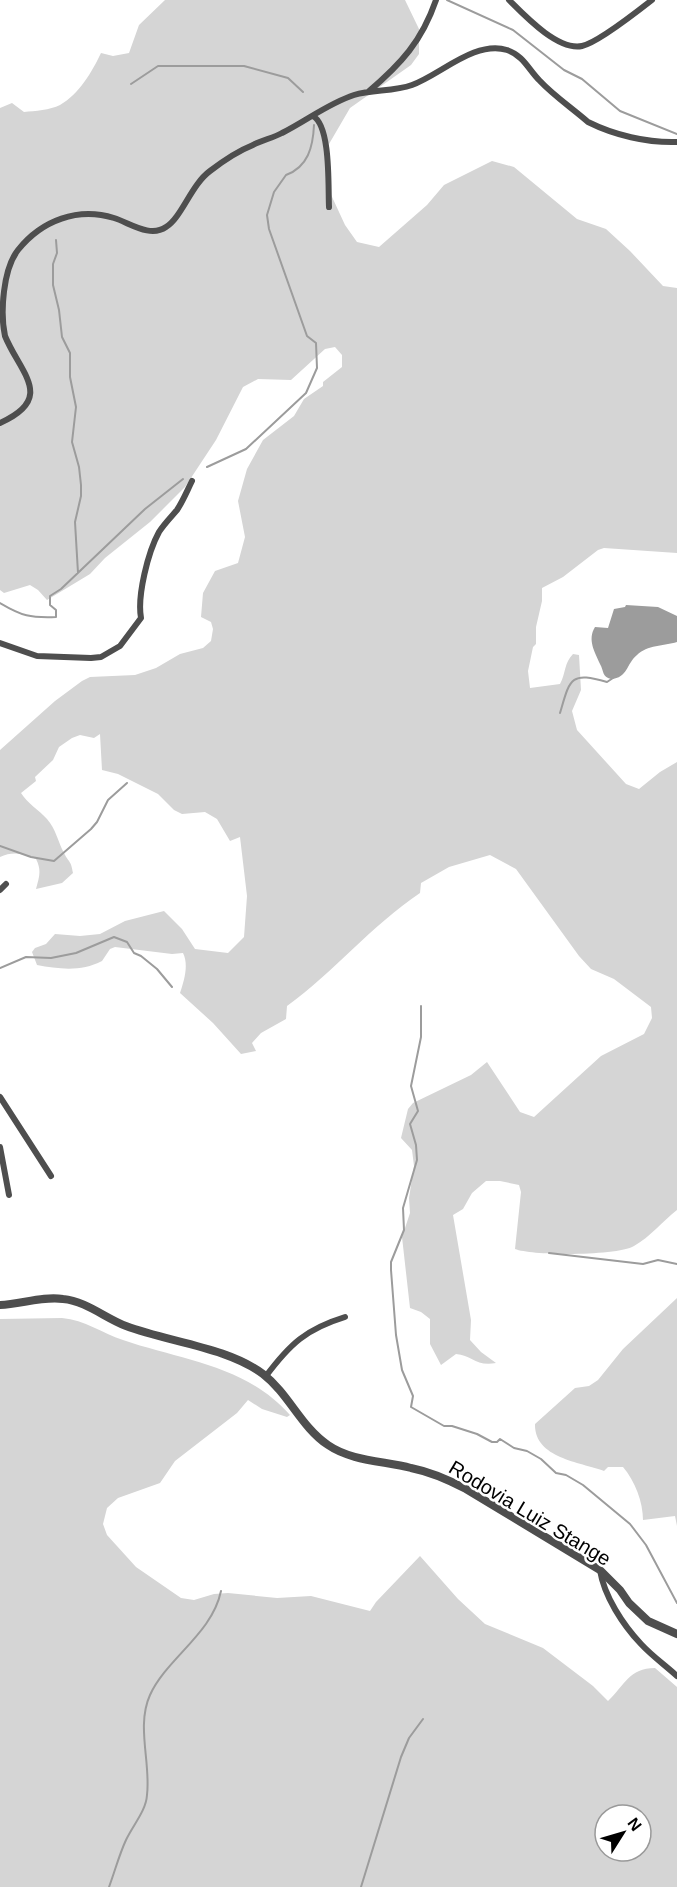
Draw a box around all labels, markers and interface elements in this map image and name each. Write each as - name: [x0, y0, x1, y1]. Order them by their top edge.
- street label: Rodovia Luiz Stange: [445, 1456, 615, 1570]
- north arrow: [593, 1803, 653, 1863]
- text: N: [624, 1815, 645, 1834]

